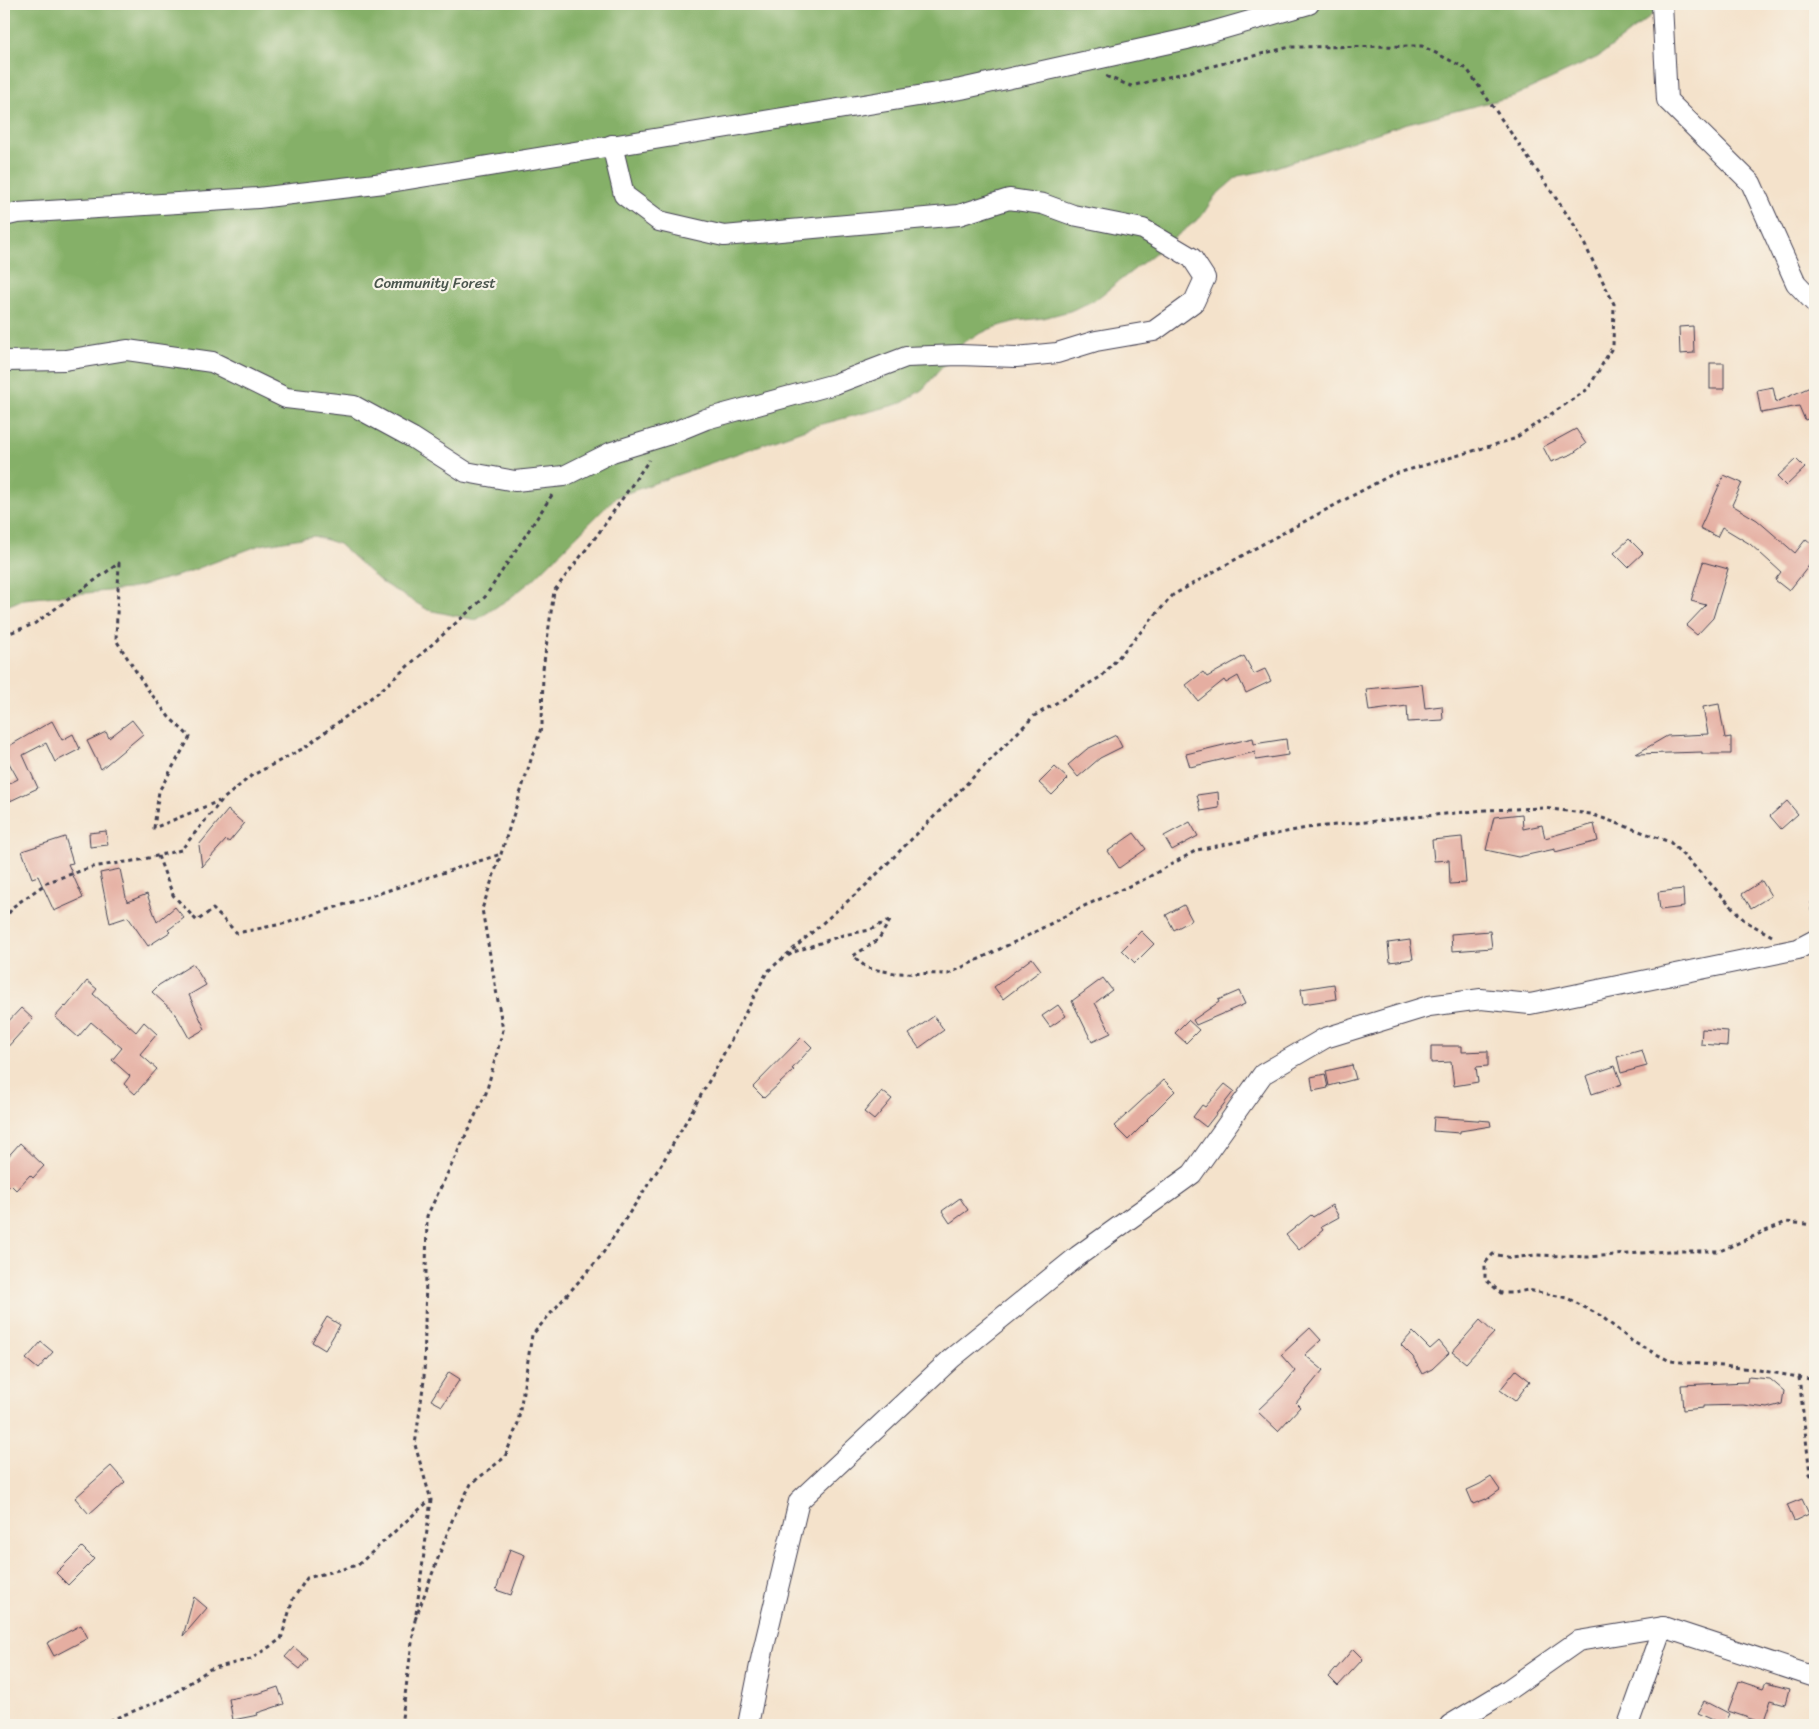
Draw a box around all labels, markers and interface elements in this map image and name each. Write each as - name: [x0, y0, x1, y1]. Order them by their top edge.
- park label: Community Forest: [374, 270, 496, 296]

